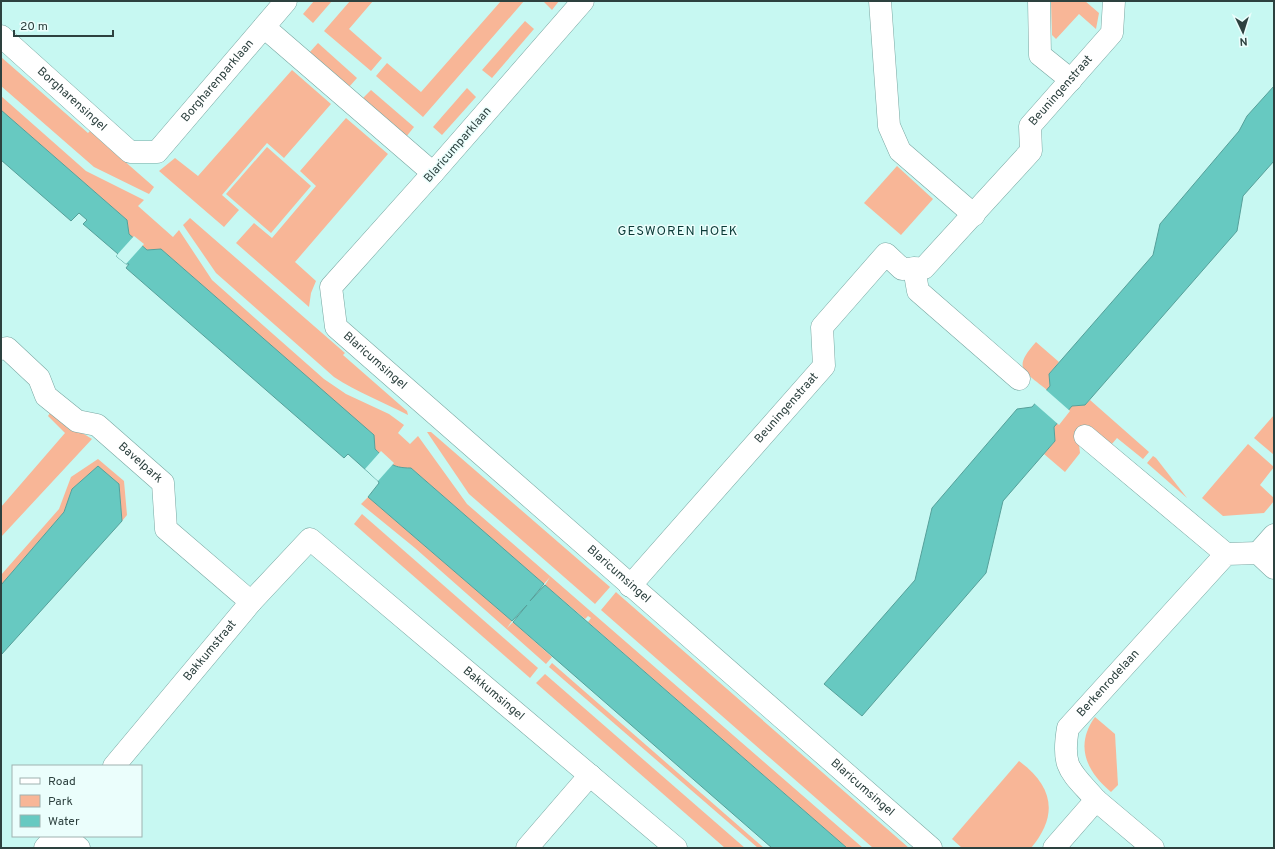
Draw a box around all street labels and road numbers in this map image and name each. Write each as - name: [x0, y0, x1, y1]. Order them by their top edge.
- street label: Borgharenparklaan: [178, 36, 258, 126]
- street label: Beuningenstraat: [1026, 52, 1097, 129]
- street label: Borgharensingel: [33, 64, 110, 135]
- street label: Blaricumparklaan: [421, 104, 495, 186]
- street label: Blaricumsingel: [339, 329, 410, 393]
- street label: Beuningenstraat: [751, 370, 822, 447]
- street label: Bavelpark: [114, 439, 166, 487]
- street label: Blaricumsingel: [583, 542, 654, 607]
- street label: Bakkumstraat: [180, 617, 240, 685]
- street label: Berkenrodelaan: [1074, 646, 1143, 721]
- street label: Bakkumsingel: [459, 663, 528, 724]
- street label: Blaricumsingel: [827, 755, 898, 820]

